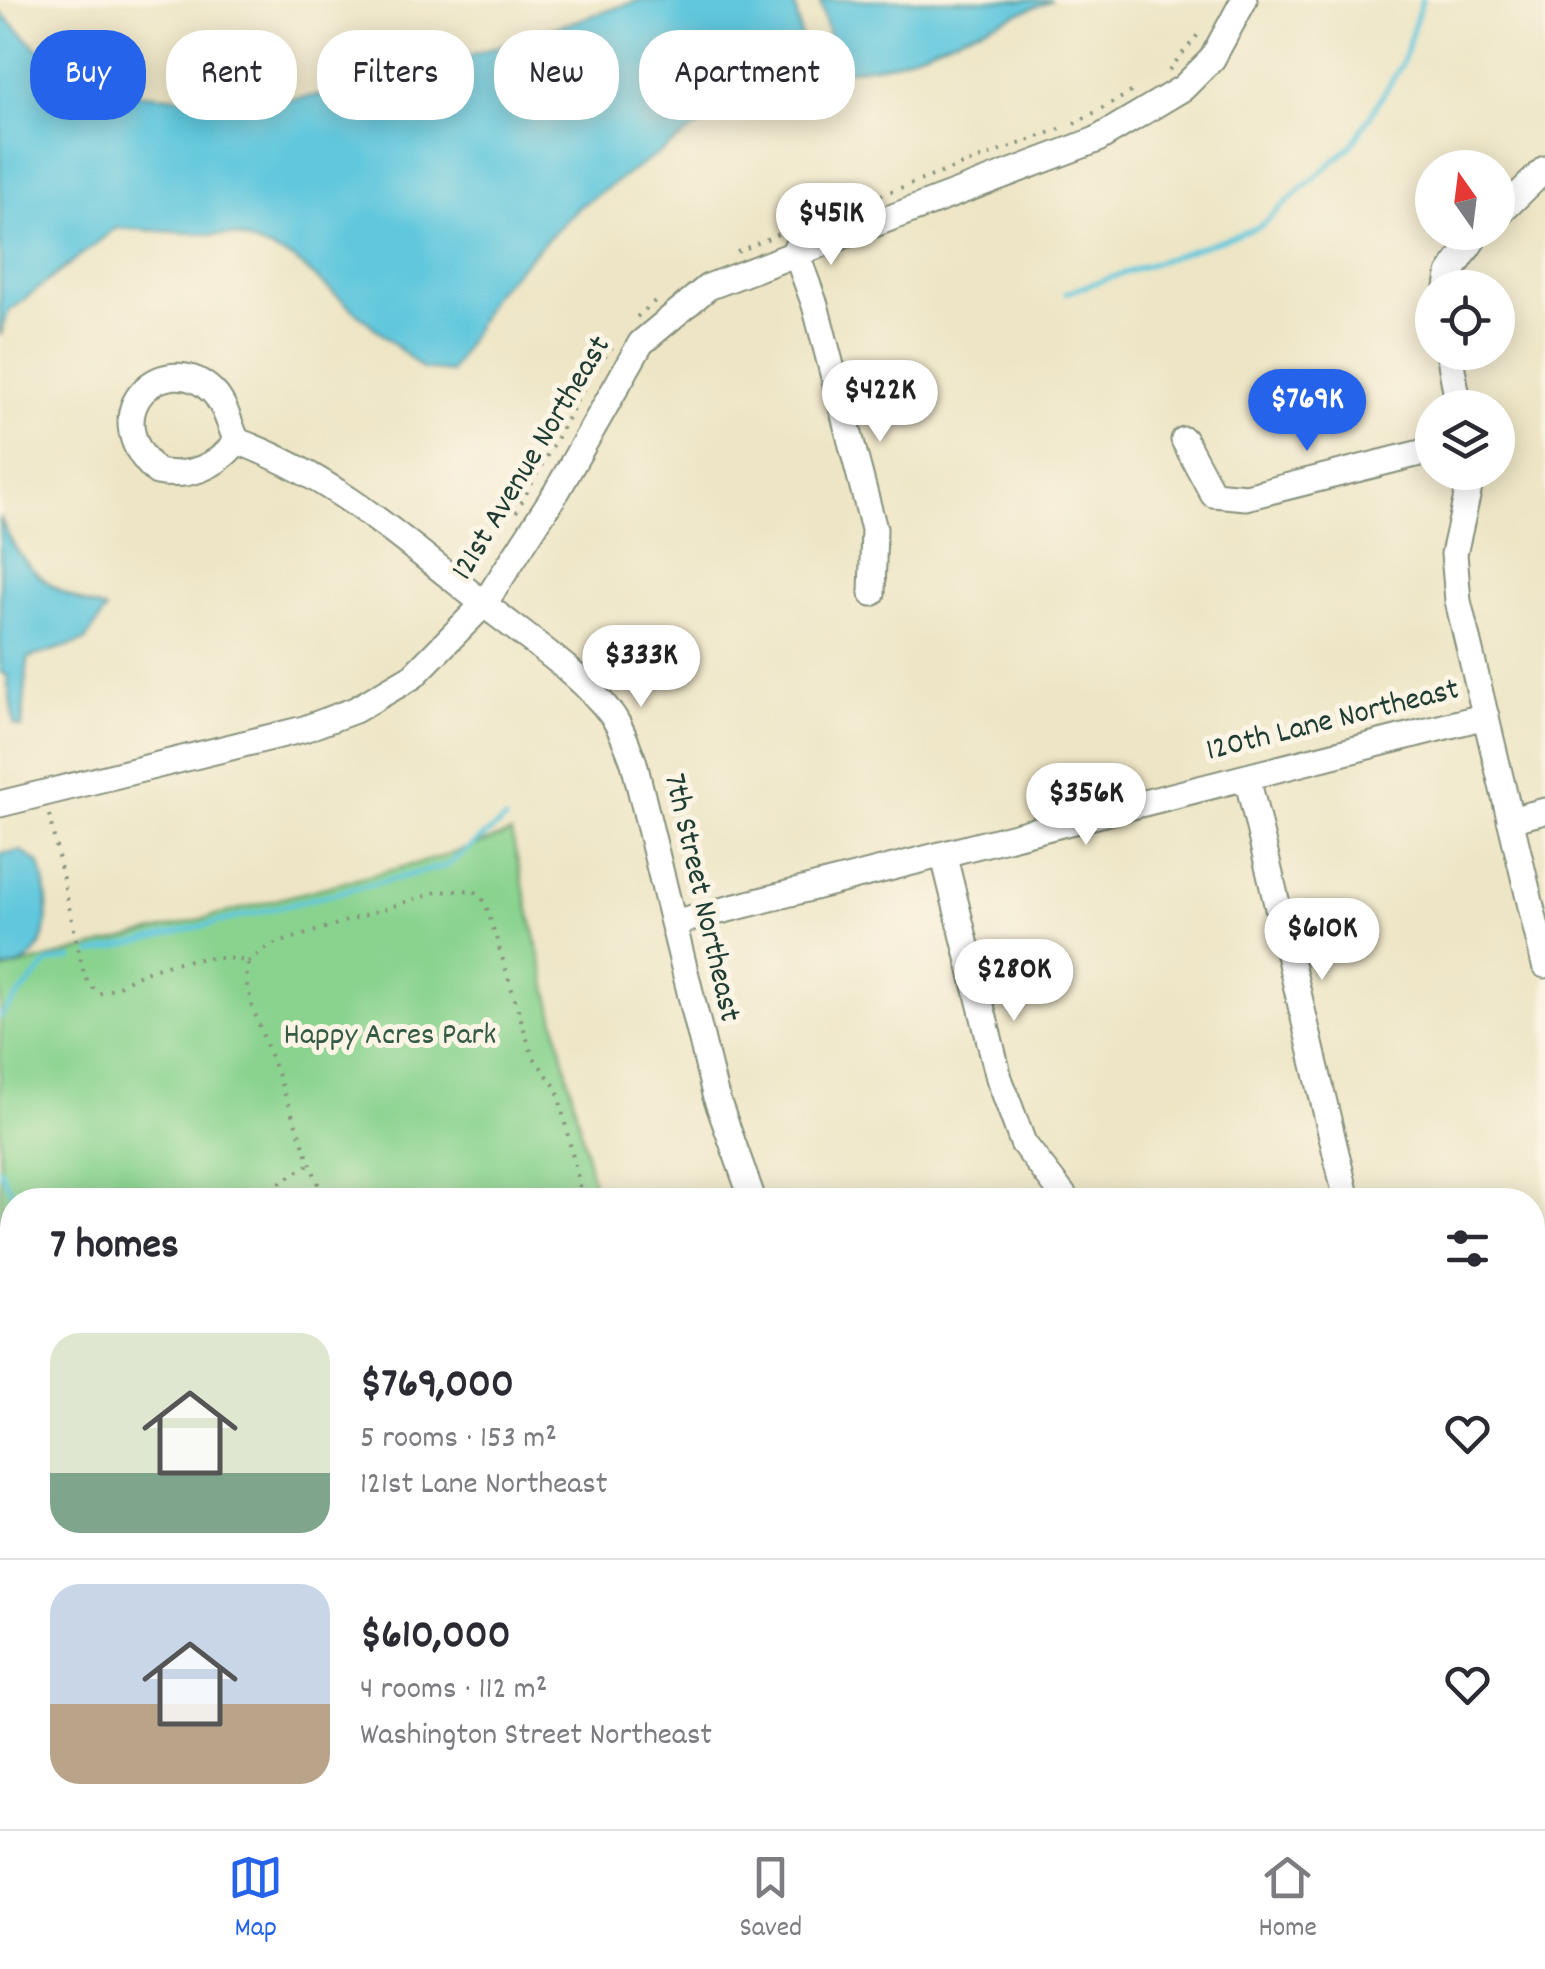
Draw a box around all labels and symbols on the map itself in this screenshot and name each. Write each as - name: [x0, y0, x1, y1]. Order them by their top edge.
- north arrow: [1415, 150, 1515, 250]
- pin: $451K: [761, 183, 901, 268]
- street label: 121st Avenue Northeast: [442, 328, 624, 590]
- pin: $422K: [810, 360, 950, 445]
- pin: $769K: [1237, 369, 1377, 454]
- pin: $333K: [571, 625, 711, 710]
- street label: 120th Lane Northeast: [1202, 668, 1465, 776]
- pin: $356K: [1016, 763, 1156, 848]
- street label: 7th Street Northeast: [649, 769, 751, 1027]
- pin: $610K: [1252, 898, 1392, 983]
- pin: $280K: [944, 939, 1084, 1024]
- park label: Happy Acres Park: [284, 1014, 496, 1060]

